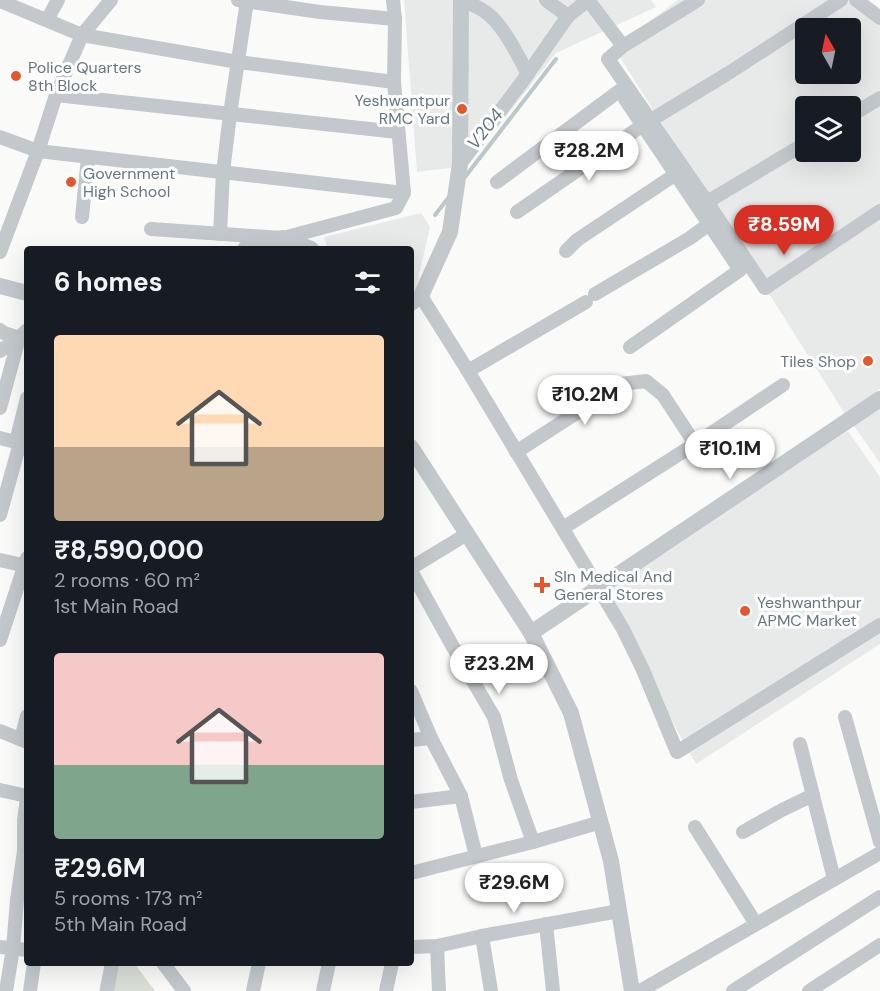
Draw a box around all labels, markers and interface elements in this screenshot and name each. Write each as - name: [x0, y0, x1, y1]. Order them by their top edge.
- north arrow: [795, 18, 861, 84]
- map controls: [795, 18, 861, 162]
- place label: Police Quarters 8th Block: [28, 57, 141, 96]
- marker: Police Quarters 8th Block: [9, 69, 23, 83]
- place label: Yeshwantpur RMC Yard: [355, 90, 450, 129]
- button: layers: [795, 96, 861, 162]
- marker: Yeshwantpur RMC Yard: [455, 102, 469, 116]
- water label: V204: [461, 104, 509, 154]
- pin: ₹28.2M: [540, 131, 638, 182]
- text: ₹28.2M: [554, 137, 624, 163]
- place label: Government High School: [83, 163, 175, 202]
- marker: Government High School: [64, 175, 78, 189]
- pin: ₹8.59M: [735, 205, 833, 256]
- text: ₹8.59M: [748, 211, 820, 237]
- text: 6 homes: [54, 265, 162, 299]
- icon: filters: [351, 266, 384, 299]
- place label: Tiles Shop: [780, 351, 856, 372]
- marker: Tiles Shop: [861, 354, 875, 368]
- icon: home: [165, 374, 273, 482]
- pin: ₹10.2M: [536, 375, 634, 426]
- text: ₹10.2M: [551, 381, 619, 407]
- pin: ₹10.1M: [681, 429, 779, 480]
- text: ₹10.1M: [699, 435, 761, 461]
- text: ₹8,590,000: [54, 533, 204, 567]
- place label: Sln Medical And General Stores: [554, 566, 672, 605]
- text: 2 rooms · 60 m²: [54, 567, 200, 593]
- marker: Sln Medical And General Stores: [535, 578, 549, 592]
- place label: Yeshwanthpur APMC Market: [757, 592, 862, 631]
- text: 1st Main Road: [54, 593, 179, 619]
- marker: Yeshwanthpur APMC Market: [738, 604, 752, 618]
- pin: ₹23.2M: [450, 644, 548, 695]
- text: ₹23.2M: [464, 650, 534, 676]
- icon: home: [165, 692, 273, 800]
- text: ₹29.6M: [54, 851, 146, 885]
- pin: ₹29.6M: [465, 863, 563, 914]
- text: ₹29.6M: [479, 869, 549, 895]
- text: 5 rooms · 173 m²: [54, 885, 203, 911]
- text: 5th Main Road: [54, 911, 187, 937]

